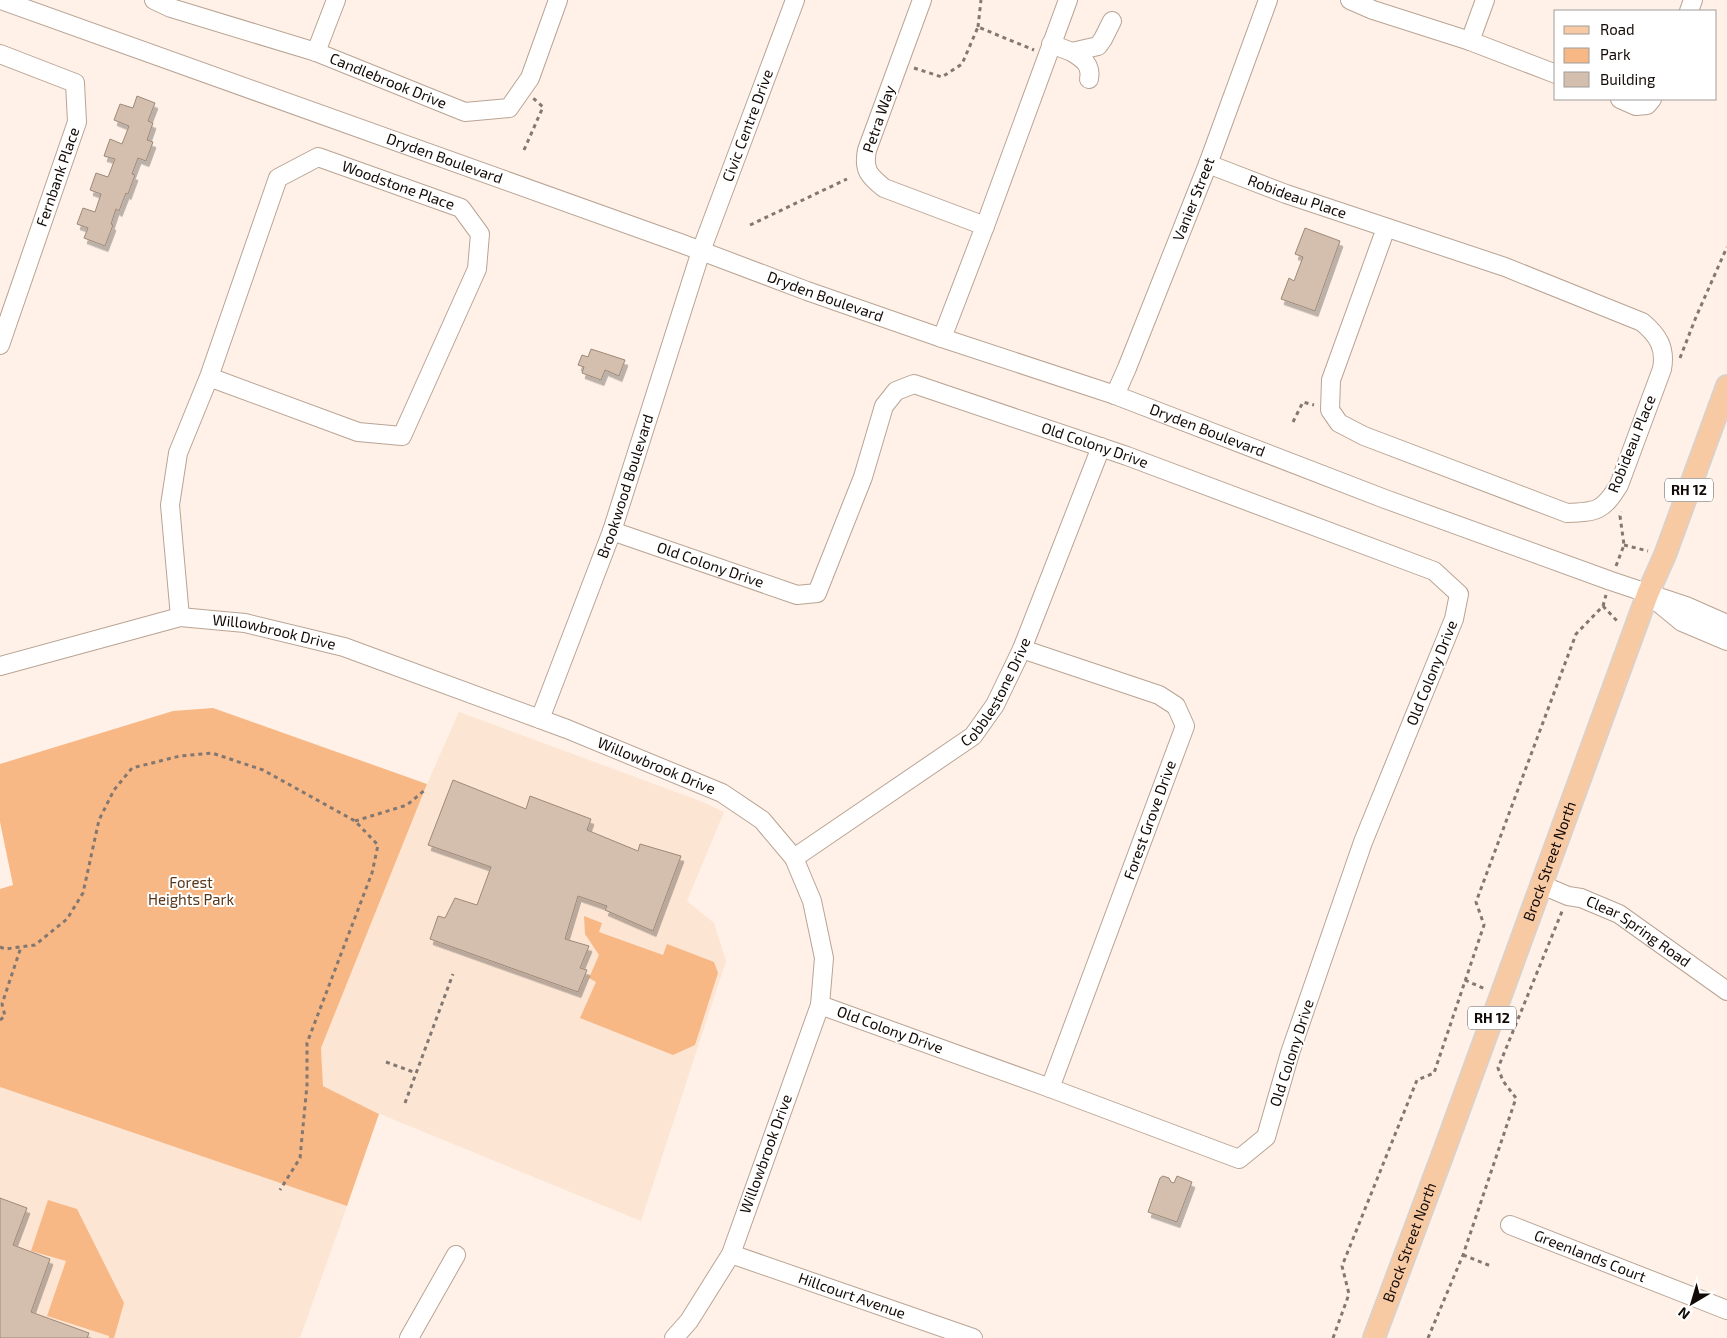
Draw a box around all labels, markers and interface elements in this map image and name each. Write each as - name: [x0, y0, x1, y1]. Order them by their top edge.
- legend: [1554, 10, 1717, 100]
- text: Road: [1600, 20, 1635, 38]
- text: Park: [1600, 45, 1631, 63]
- street label: Candlebrook Drive: [327, 48, 450, 112]
- street label: Civic Centre Drive: [718, 67, 776, 184]
- text: Building: [1600, 70, 1656, 88]
- street label: Petra Way: [858, 83, 898, 155]
- street label: Fernbank Place: [32, 125, 82, 229]
- street label: Dryden Boulevard: [384, 129, 505, 187]
- street label: Vanier Street: [1168, 155, 1218, 243]
- street label: Woodstone Place: [340, 156, 457, 213]
- street label: Robideau Place: [1245, 170, 1349, 222]
- street label: Dryden Boulevard: [765, 267, 886, 325]
- street label: Robideau Place: [1603, 392, 1659, 495]
- street label: Dryden Boulevard: [1147, 399, 1268, 460]
- street label: Brookwood Boulevard: [592, 412, 657, 561]
- street label: Old Colony Drive: [1039, 418, 1151, 471]
- road number: RH 12: [1665, 478, 1713, 502]
- street label: Old Colony Drive: [655, 537, 766, 591]
- street label: Willowbrook Drive: [212, 610, 338, 653]
- street label: Old Colony Drive: [1402, 617, 1460, 728]
- street label: Cobblestone Drive: [957, 635, 1034, 750]
- street label: Willowbrook Drive: [595, 733, 718, 797]
- street label: Forest Grove Drive: [1119, 758, 1179, 882]
- street label: Brock Street North: [1519, 799, 1579, 924]
- park label: Forest Heights Park: [148, 873, 234, 908]
- street label: Clear Spring Road: [1584, 891, 1694, 970]
- street label: Old Colony Drive: [1265, 997, 1317, 1109]
- street label: Old Colony Drive: [835, 1001, 946, 1057]
- road number: RH 12: [1468, 1006, 1516, 1030]
- street label: Willowbrook Drive: [735, 1092, 795, 1216]
- street label: Brock Street North: [1378, 1180, 1439, 1305]
- street label: Greenlands Court: [1532, 1225, 1649, 1286]
- street label: Hillcourt Avenue: [796, 1268, 908, 1322]
- north arrow: [1667, 1278, 1717, 1328]
- text: N: [1674, 1304, 1693, 1323]

